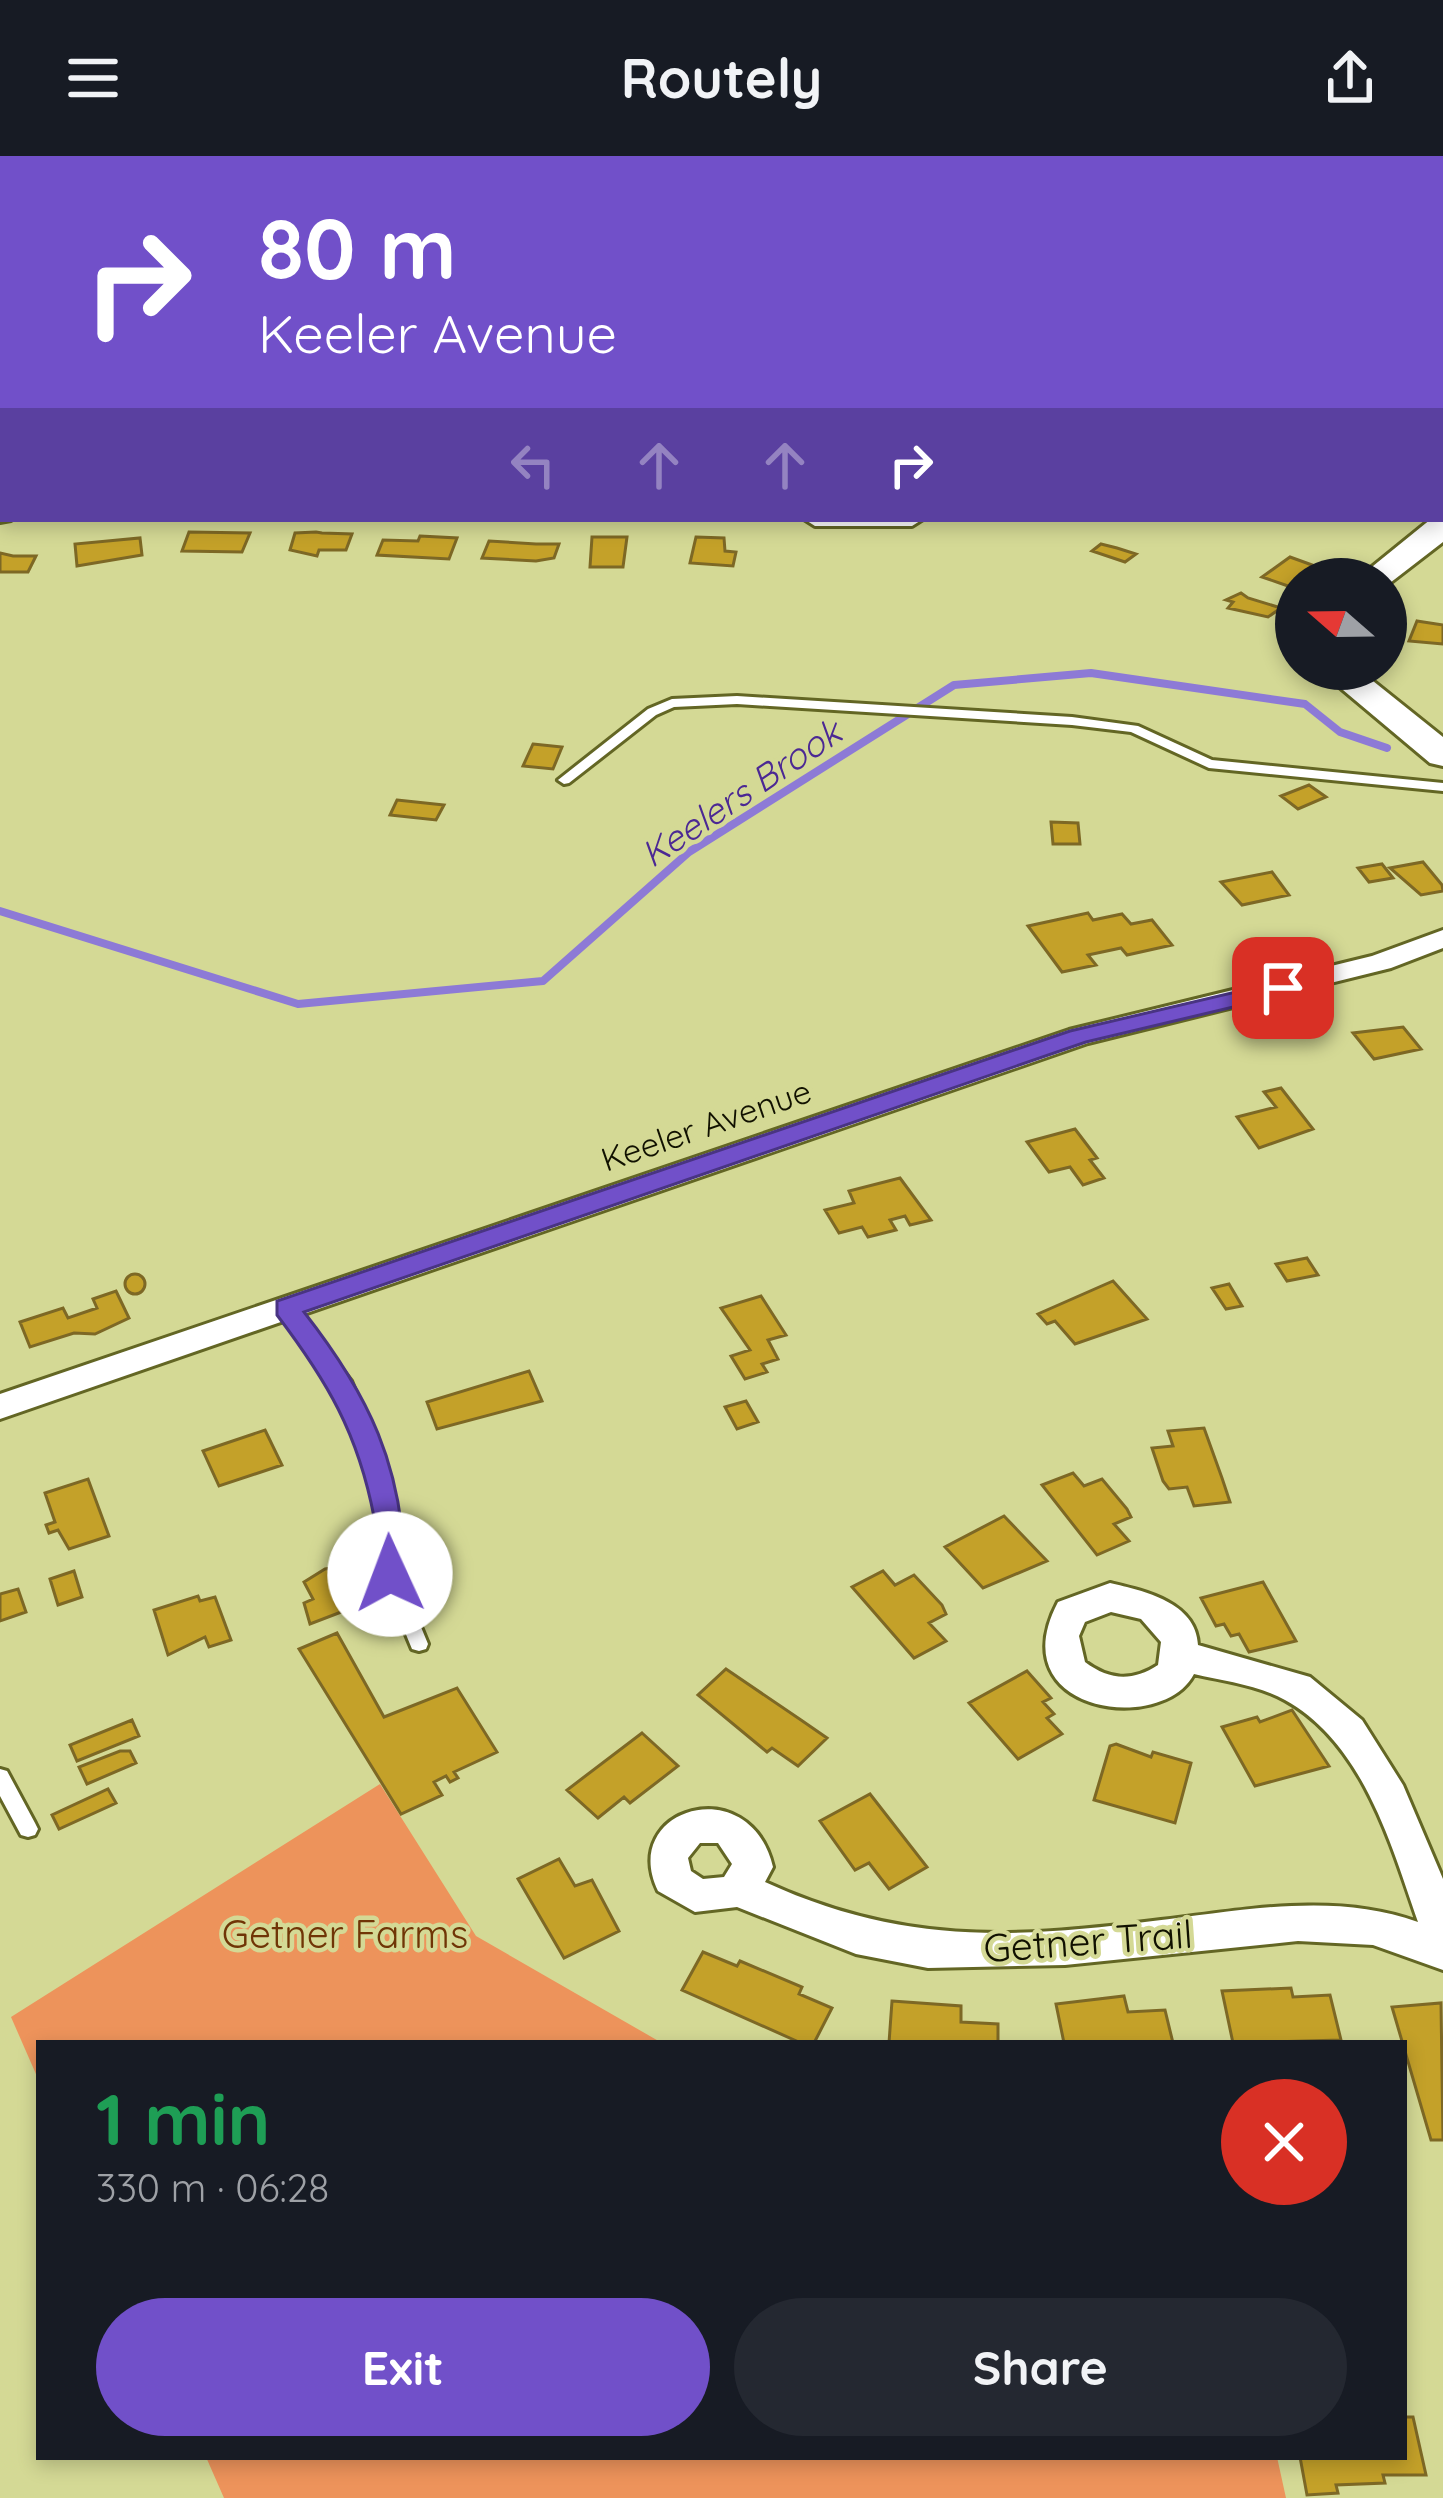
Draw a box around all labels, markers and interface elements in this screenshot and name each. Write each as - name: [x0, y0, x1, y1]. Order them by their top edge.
- text: Routely: [621, 44, 822, 112]
- icon: menu: [60, 45, 126, 111]
- icon: share: [1317, 45, 1383, 111]
- text: 80 m: [258, 195, 457, 300]
- icon: right: [60, 204, 216, 360]
- text: Keeler Avenue: [258, 299, 617, 367]
- icon: left: [500, 432, 566, 498]
- icon: ahead: [626, 432, 692, 498]
- icon: ahead: [752, 432, 818, 498]
- icon: right: [878, 432, 944, 498]
- north arrow: [1275, 558, 1407, 690]
- map controls: [1275, 558, 1407, 690]
- water label: Keelers Brook: [632, 707, 852, 876]
- pin: [1232, 937, 1334, 1039]
- icon: arrive: [1250, 955, 1316, 1021]
- street label: Keeler Avenue: [595, 1069, 816, 1180]
- position arrow: [327, 1511, 453, 1637]
- park label: Getner Farms: [222, 1909, 468, 1958]
- street label: Getner Trail: [982, 1909, 1194, 1972]
- text: 1 min: [96, 2073, 270, 2163]
- button: close: [1221, 2079, 1347, 2205]
- text: 330 m · 06:28: [96, 2163, 329, 2212]
- button: Exit: [96, 2298, 710, 2436]
- button: Share: [734, 2298, 1347, 2436]

